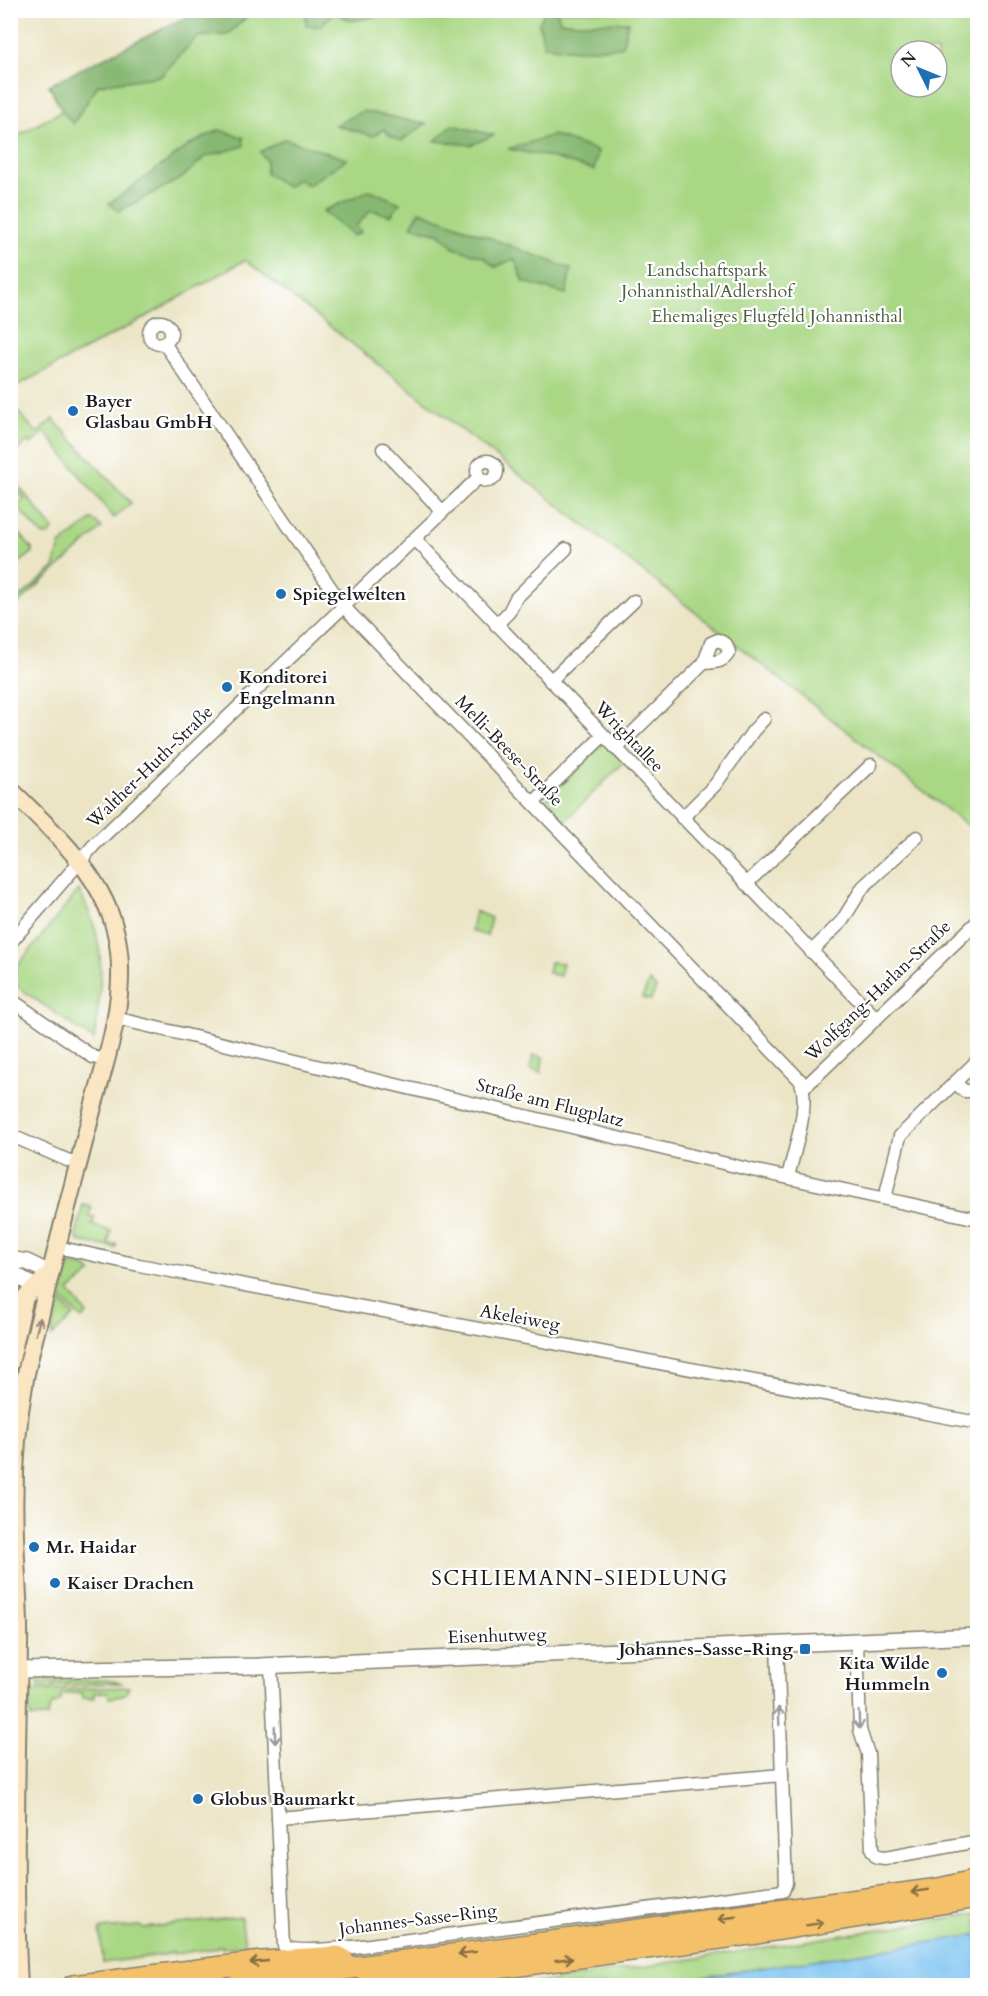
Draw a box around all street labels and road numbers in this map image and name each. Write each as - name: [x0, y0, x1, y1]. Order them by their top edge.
- street label: Melli-Beese-Straße: [449, 690, 569, 812]
- street label: Wrightallee: [588, 695, 669, 778]
- street label: Walther-Huth-Straße: [81, 700, 219, 835]
- street label: Wolfgang-Harlan-Straße: [799, 915, 956, 1068]
- street label: Straße am Flugplatz: [474, 1073, 626, 1133]
- street label: Akeleiweg: [478, 1299, 563, 1338]
- street label: Eisenhutweg: [447, 1622, 548, 1650]
- street label: Johannes-Sasse-Ring: [335, 1898, 499, 1942]

